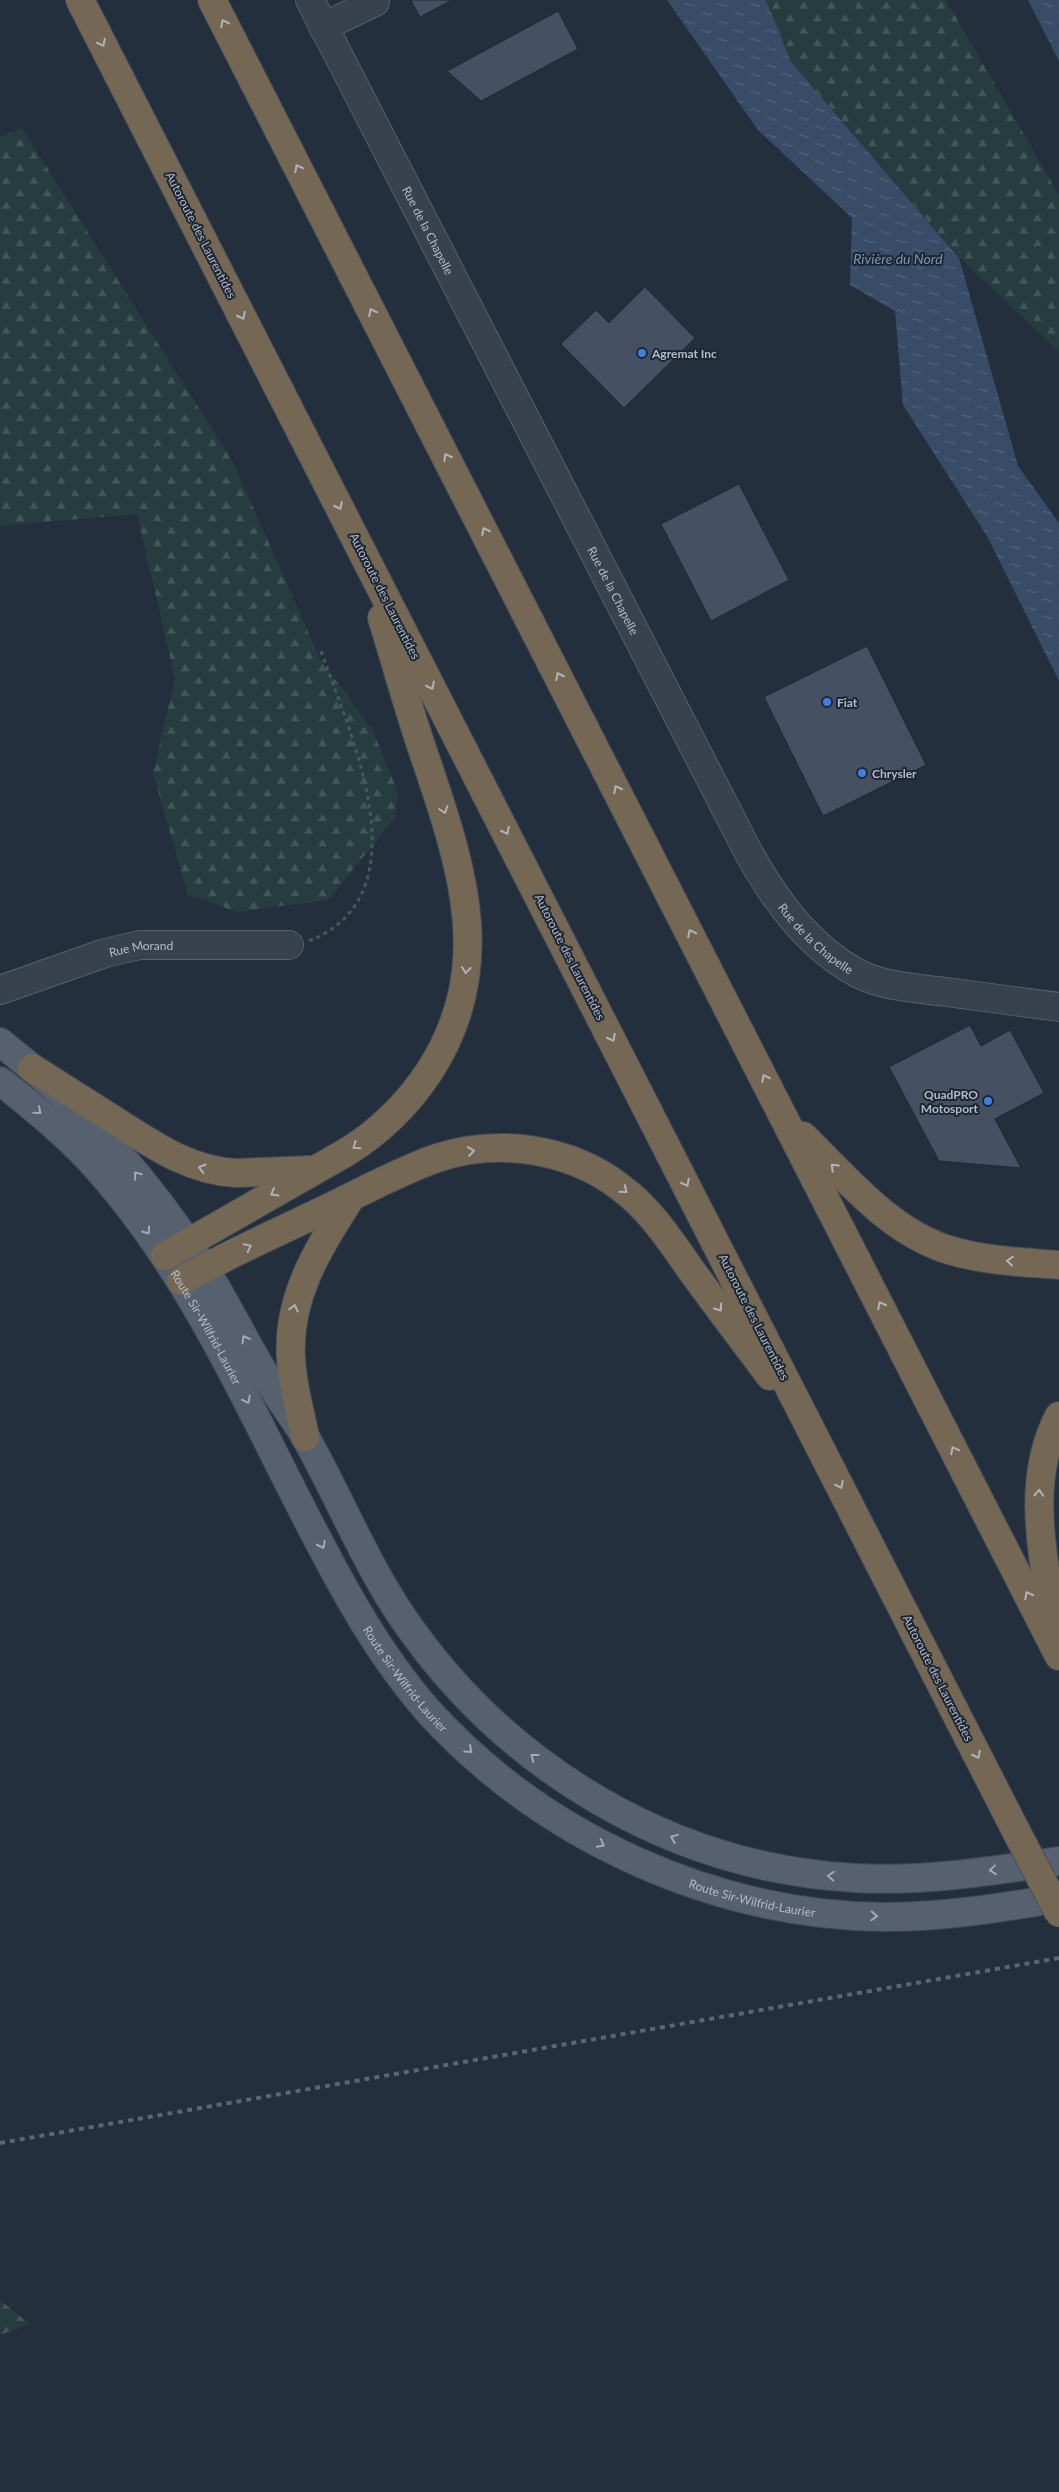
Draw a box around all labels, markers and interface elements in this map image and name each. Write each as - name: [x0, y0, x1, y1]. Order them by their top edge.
- one-way arrow: [220, 19, 230, 28]
- one-way arrow: [96, 38, 106, 47]
- one-way arrow: [294, 164, 304, 173]
- street label: Autoroute des Laurentides: [163, 169, 239, 301]
- street label: Rue de la Chapelle: [400, 184, 457, 277]
- water label: Rivière du Nord: [853, 250, 943, 267]
- one-way arrow: [368, 308, 378, 317]
- one-way arrow: [236, 310, 246, 319]
- place label: Agremat Inc: [651, 346, 717, 361]
- marker: Agremat Inc: [636, 347, 648, 359]
- one-way arrow: [443, 453, 453, 462]
- one-way arrow: [333, 501, 343, 510]
- one-way arrow: [481, 527, 491, 536]
- street label: Autoroute des Laurentides: [347, 530, 423, 662]
- street label: Rue de la Chapelle: [585, 544, 643, 637]
- one-way arrow: [555, 672, 565, 681]
- one-way arrow: [425, 681, 435, 690]
- place label: Fiat: [837, 695, 858, 710]
- marker: Fiat: [821, 696, 833, 708]
- place label: Chrysler: [872, 766, 917, 781]
- marker: Chrysler: [856, 767, 868, 779]
- one-way arrow: [613, 785, 623, 794]
- one-way arrow: [438, 805, 448, 814]
- one-way arrow: [500, 826, 510, 835]
- street label: Autoroute des Laurentides: [532, 891, 608, 1023]
- street label: Rue de la Chapelle: [776, 900, 856, 977]
- one-way arrow: [687, 930, 697, 939]
- street label: Rue Morand: [107, 937, 173, 959]
- one-way arrow: [461, 966, 472, 974]
- one-way arrow: [606, 1033, 616, 1042]
- one-way arrow: [761, 1074, 771, 1083]
- place label: QuadPRO Motosport: [921, 1087, 979, 1116]
- marker: QuadPRO Motosport: [982, 1095, 994, 1107]
- one-way arrow: [32, 1106, 41, 1114]
- one-way arrow: [353, 1140, 362, 1149]
- one-way arrow: [467, 1146, 475, 1157]
- one-way arrow: [198, 1163, 206, 1173]
- one-way arrow: [831, 1164, 840, 1173]
- one-way arrow: [134, 1172, 143, 1181]
- one-way arrow: [680, 1177, 690, 1186]
- one-way arrow: [618, 1185, 627, 1194]
- one-way arrow: [270, 1187, 279, 1197]
- one-way arrow: [141, 1225, 150, 1235]
- one-way arrow: [243, 1242, 252, 1253]
- street label: Autoroute des Laurentides: [716, 1251, 792, 1383]
- one-way arrow: [1006, 1256, 1014, 1267]
- street label: Route Sir-Wilfrid-Laurier: [168, 1267, 245, 1388]
- one-way arrow: [877, 1301, 887, 1310]
- one-way arrow: [714, 1302, 722, 1311]
- one-way arrow: [288, 1304, 299, 1313]
- one-way arrow: [241, 1335, 251, 1344]
- one-way arrow: [241, 1395, 251, 1404]
- one-way arrow: [950, 1446, 960, 1455]
- one-way arrow: [834, 1480, 844, 1489]
- one-way arrow: [1033, 1489, 1044, 1497]
- one-way arrow: [316, 1540, 326, 1549]
- one-way arrow: [1024, 1591, 1034, 1600]
- street label: Autoroute des Laurentides: [900, 1612, 976, 1744]
- street label: Route Sir-Wilfrid-Laurier: [360, 1623, 451, 1735]
- one-way arrow: [463, 1744, 472, 1753]
- one-way arrow: [971, 1750, 981, 1759]
- one-way arrow: [530, 1754, 540, 1763]
- one-way arrow: [670, 1834, 679, 1844]
- one-way arrow: [596, 1838, 605, 1848]
- one-way arrow: [989, 1864, 997, 1875]
- one-way arrow: [827, 1871, 835, 1882]
- street label: Route Sir-Wilfrid-Laurier: [687, 1875, 817, 1920]
- one-way arrow: [871, 1911, 879, 1922]

